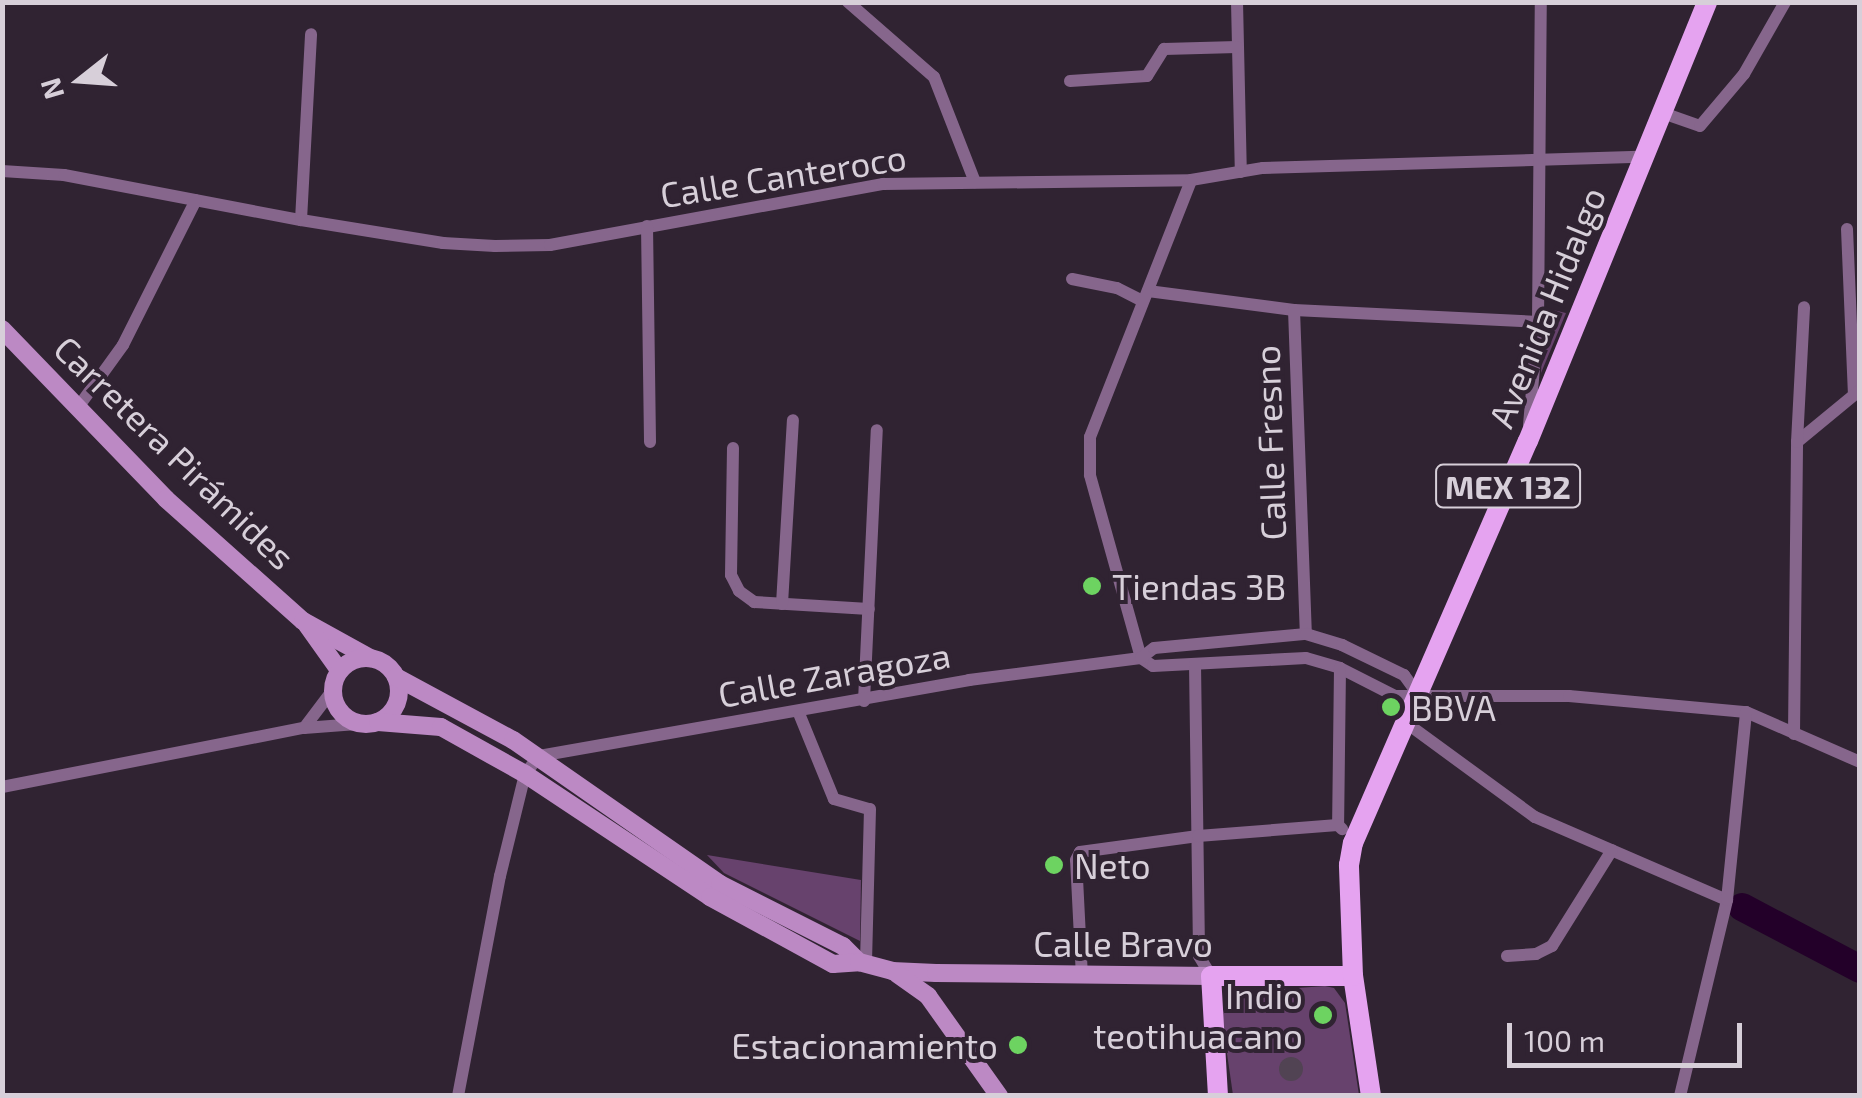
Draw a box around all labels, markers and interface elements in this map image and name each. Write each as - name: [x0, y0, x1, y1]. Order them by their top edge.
- north arrow: [30, 30, 130, 130]
- text: N: [32, 74, 71, 103]
- street label: Calle Canteroco: [657, 135, 909, 215]
- street label: Avenida Hidalgo: [1479, 181, 1613, 433]
- street label: Carretera Pirámides: [46, 327, 304, 577]
- street label: Calle Fresno: [1245, 345, 1293, 541]
- road number: MEX 132: [1433, 459, 1583, 513]
- place label: Tiendas 3B: [1112, 565, 1286, 607]
- marker: Tiendas 3B: [1081, 575, 1103, 597]
- street label: Calle Zaragoza: [715, 633, 953, 715]
- place label: BBVA: [1411, 686, 1496, 728]
- marker: BBVA: [1380, 696, 1402, 718]
- place label: Neto: [1074, 844, 1151, 886]
- marker: Neto: [1043, 854, 1065, 876]
- street label: Calle Bravo: [1033, 922, 1213, 964]
- place label: Indio teotihuacano: [1093, 974, 1303, 1056]
- scale bar: [1512, 1003, 1747, 1065]
- marker: Indio teotihuacano: [1312, 1004, 1334, 1026]
- text: 100 m: [1524, 1022, 1605, 1058]
- place label: Estacionamiento: [731, 1024, 998, 1066]
- marker: Estacionamiento: [1007, 1034, 1029, 1056]

